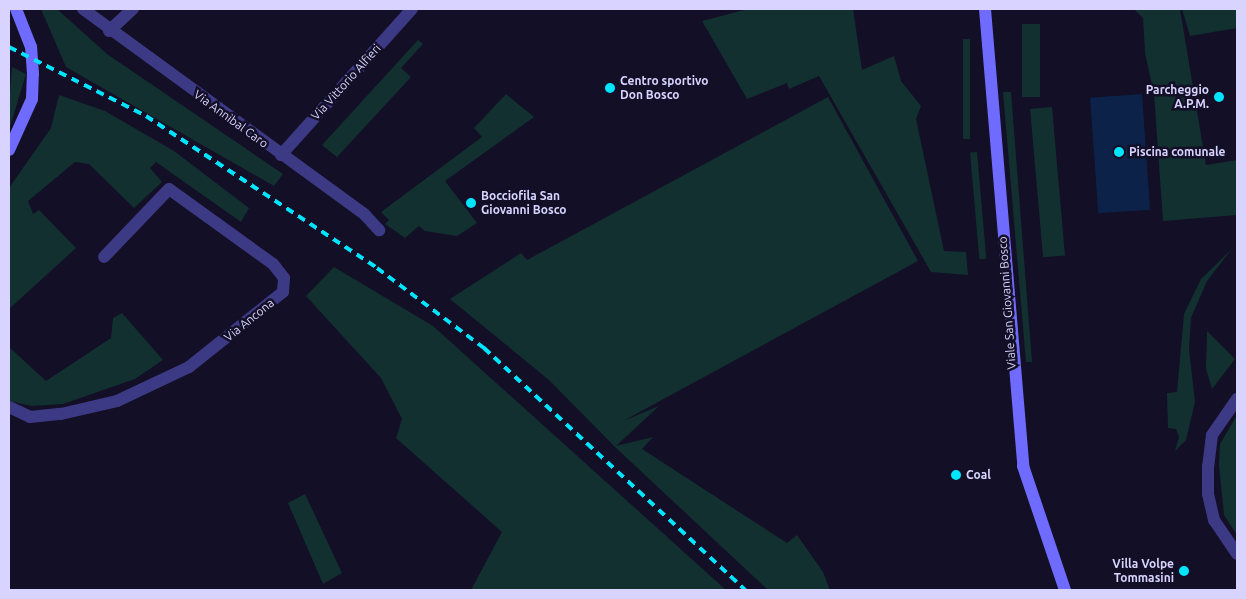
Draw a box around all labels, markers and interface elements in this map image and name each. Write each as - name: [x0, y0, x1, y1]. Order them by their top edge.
- street label: Via Vittorio Alfieri: [308, 41, 384, 123]
- place label: Centro sportivo Don Bosco: [620, 74, 708, 102]
- marker: Centro sportivo Don Bosco: [604, 82, 616, 94]
- place label: Parcheggio A.P.M.: [1146, 83, 1209, 111]
- street label: Via Annibal Caro: [191, 87, 271, 151]
- marker: Parcheggio A.P.M.: [1213, 91, 1225, 103]
- place label: Piscina comunale: [1129, 145, 1226, 159]
- marker: Piscina comunale: [1113, 146, 1125, 158]
- place label: Bocciofila San Giovanni Bosco: [481, 189, 567, 217]
- marker: Bocciofila San Giovanni Bosco: [465, 197, 477, 209]
- street label: Viale San Giovanni Bosco: [995, 236, 1019, 370]
- street label: Via Ancona: [221, 296, 277, 344]
- place label: Coal: [966, 468, 991, 482]
- marker: Coal: [950, 469, 962, 481]
- place label: Villa Volpe Tommasini: [1112, 557, 1174, 585]
- marker: Villa Volpe Tommasini: [1178, 565, 1190, 577]

